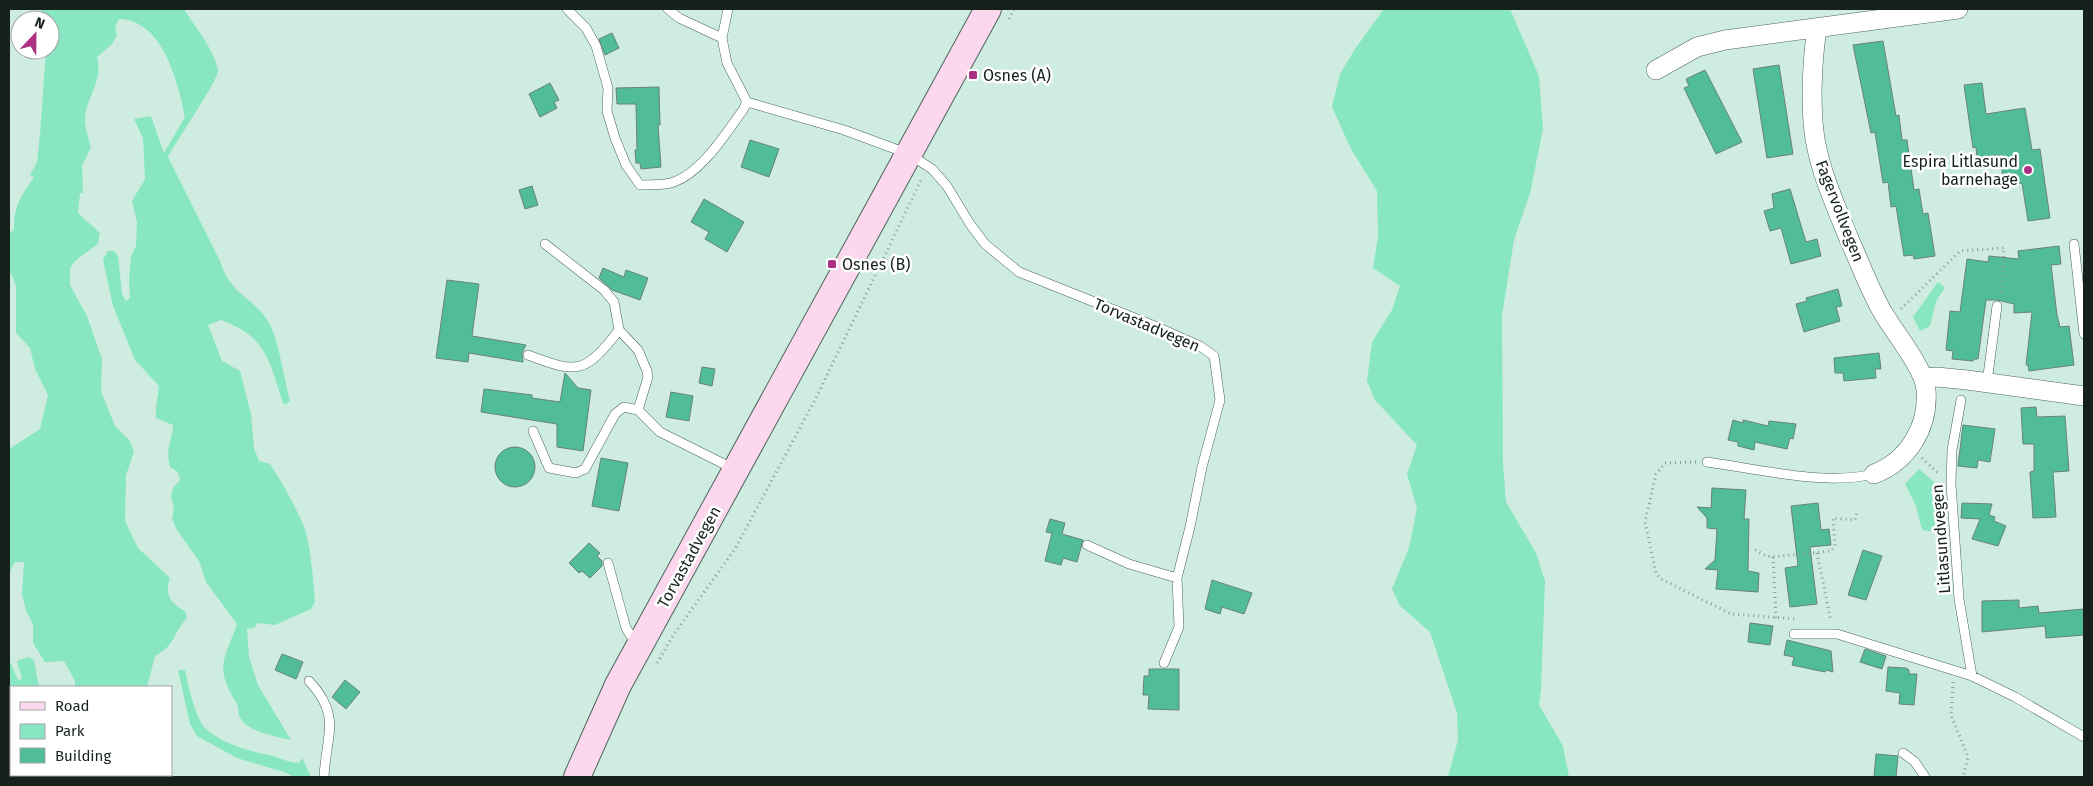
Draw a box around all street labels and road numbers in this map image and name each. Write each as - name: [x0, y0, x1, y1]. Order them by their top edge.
- street label: Fagervollvegen: [1812, 157, 1868, 265]
- street label: Torvastadvegen: [1091, 294, 1203, 356]
- street label: Litlasundvegen: [1928, 484, 1954, 594]
- street label: Torvastadvegen: [653, 503, 725, 611]

